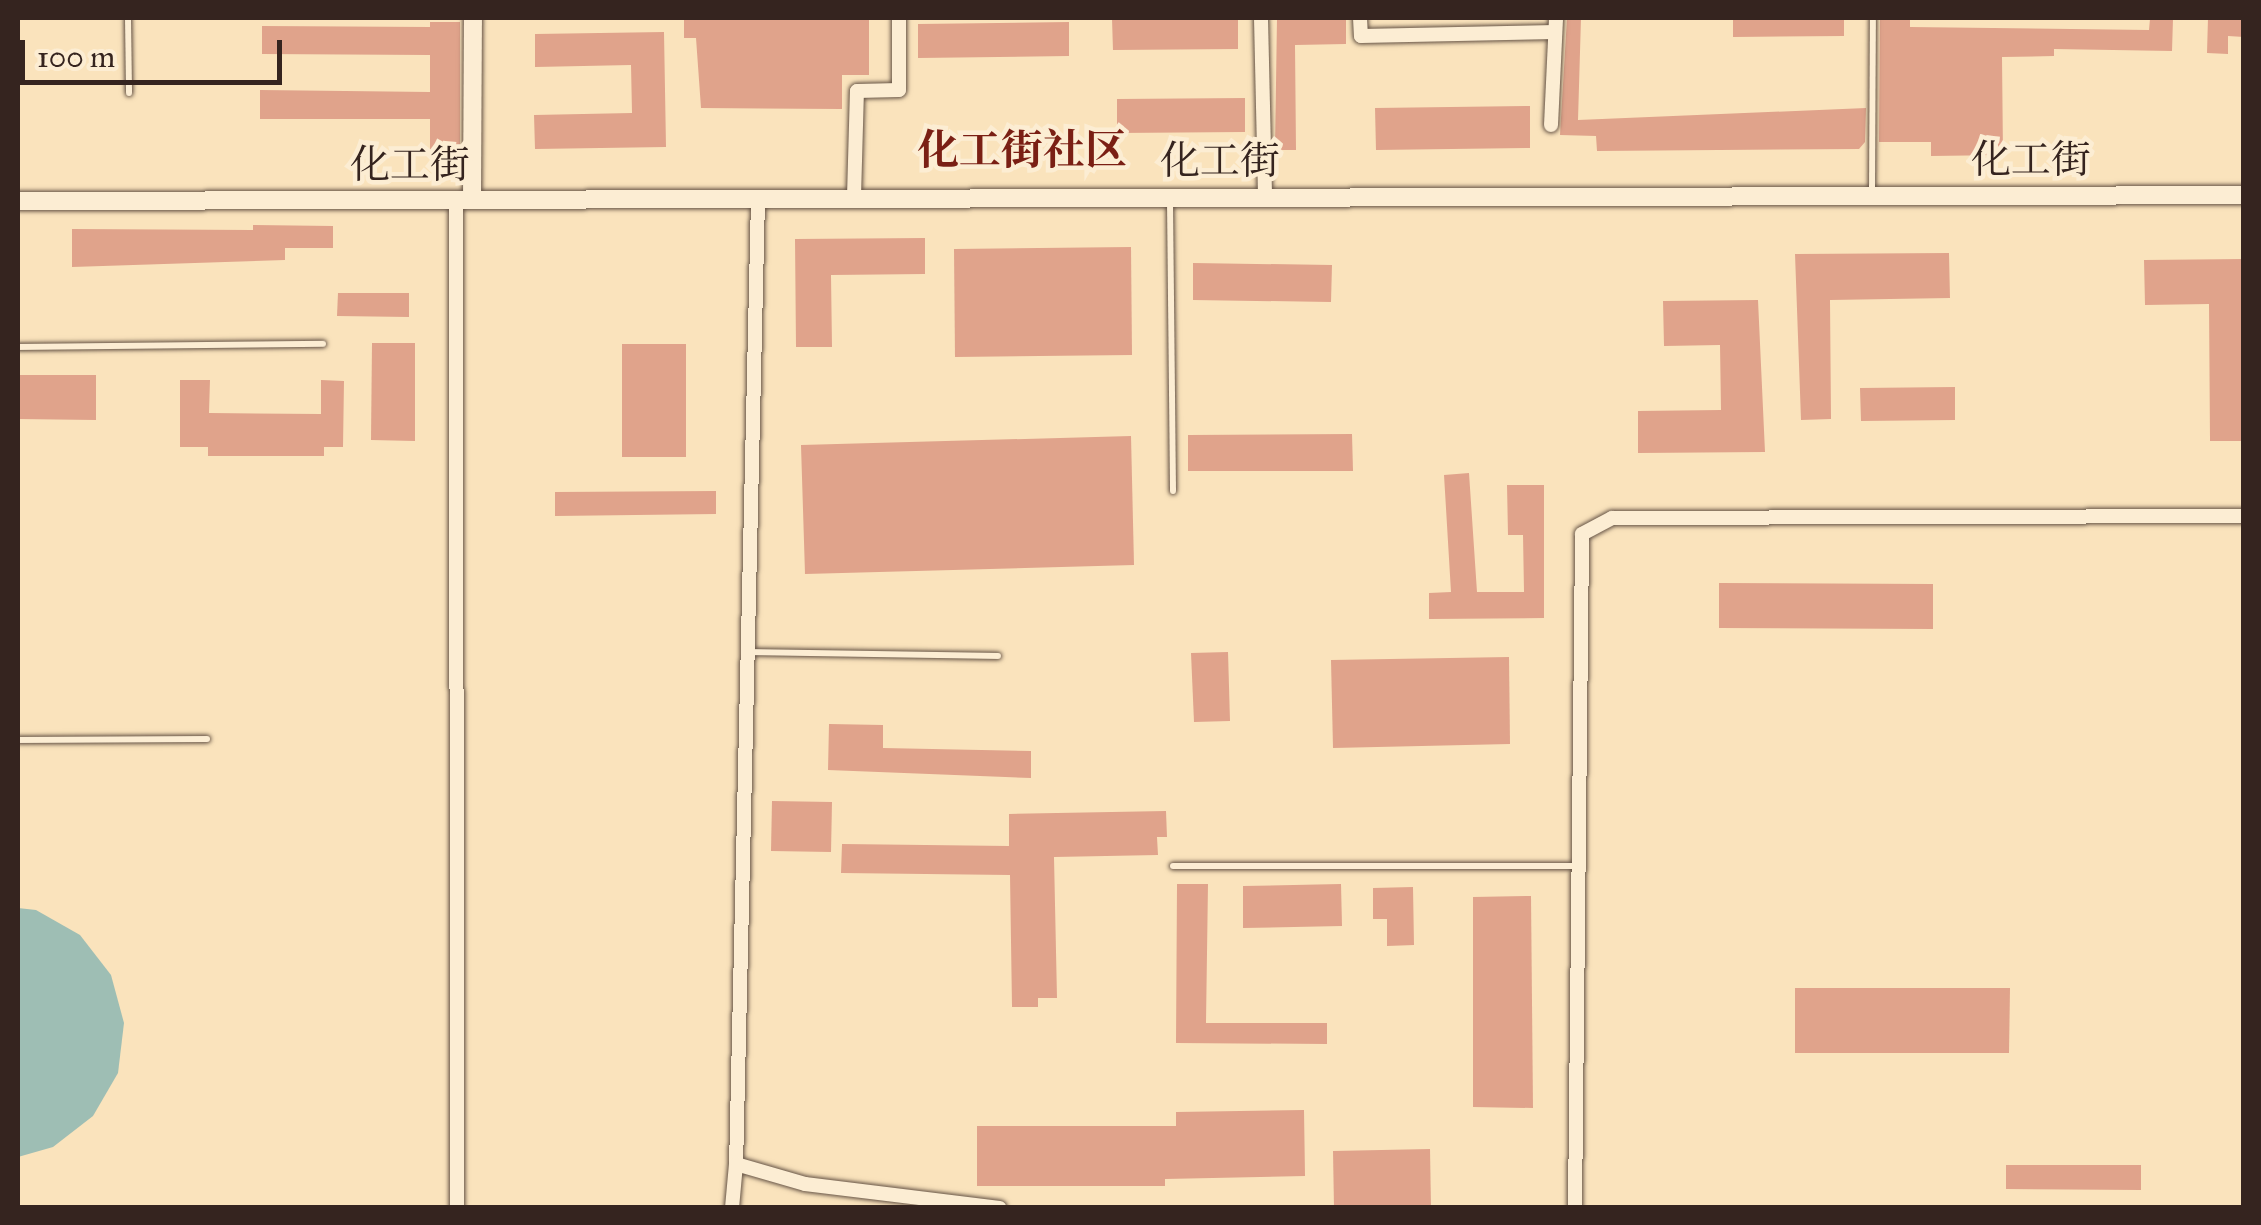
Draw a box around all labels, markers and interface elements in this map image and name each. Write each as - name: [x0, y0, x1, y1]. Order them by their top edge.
- scale bar: [25, 20, 288, 82]
- text: 100 m: [37, 39, 115, 75]
- district label: 化工街社区: [917, 125, 1127, 175]
- street label: 化工街: [1971, 136, 2091, 184]
- street label: 化工街: [1160, 137, 1280, 185]
- street label: 化工街: [350, 141, 470, 189]

